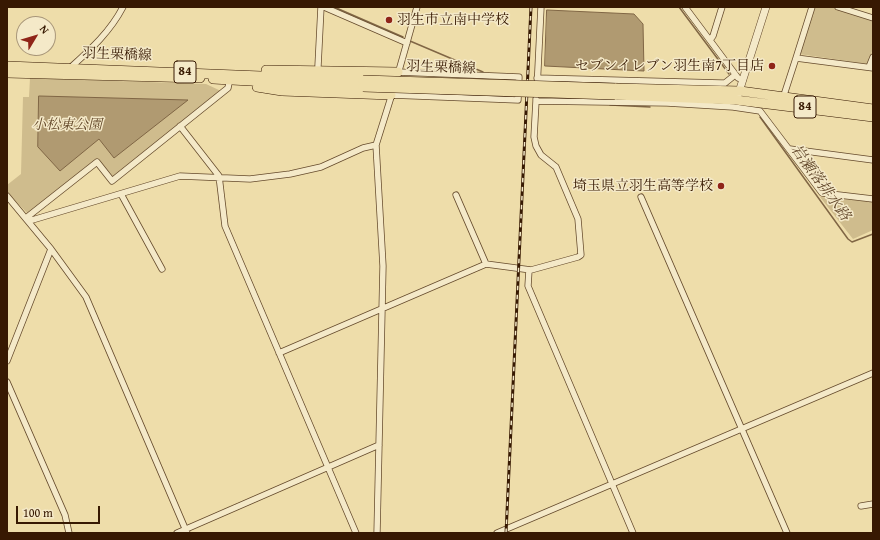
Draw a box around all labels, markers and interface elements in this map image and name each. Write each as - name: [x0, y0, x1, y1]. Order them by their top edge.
- place label: 羽生市立南中学校: [397, 12, 509, 28]
- marker: 羽生市立南中学校: [384, 15, 394, 25]
- north arrow: [16, 16, 56, 56]
- text: N: [36, 21, 53, 37]
- street label: 羽生栗橋線: [82, 45, 152, 65]
- street label: 羽生栗橋線: [406, 58, 476, 78]
- place label: セブンイレブン羽生南7丁目店: [575, 58, 764, 74]
- road number: 84: [174, 61, 196, 83]
- marker: セブンイレブン羽生南7丁目店: [767, 61, 777, 71]
- road number: 84: [794, 96, 816, 118]
- park label: 小松東公園: [32, 117, 102, 133]
- water label: 岩瀬落排水路: [786, 141, 854, 225]
- place label: 埼玉県立羽生高等学校: [573, 178, 713, 194]
- marker: 埼玉県立羽生高等学校: [716, 181, 726, 191]
- scale bar: [18, 498, 102, 524]
- text: 100 m: [23, 504, 53, 521]

